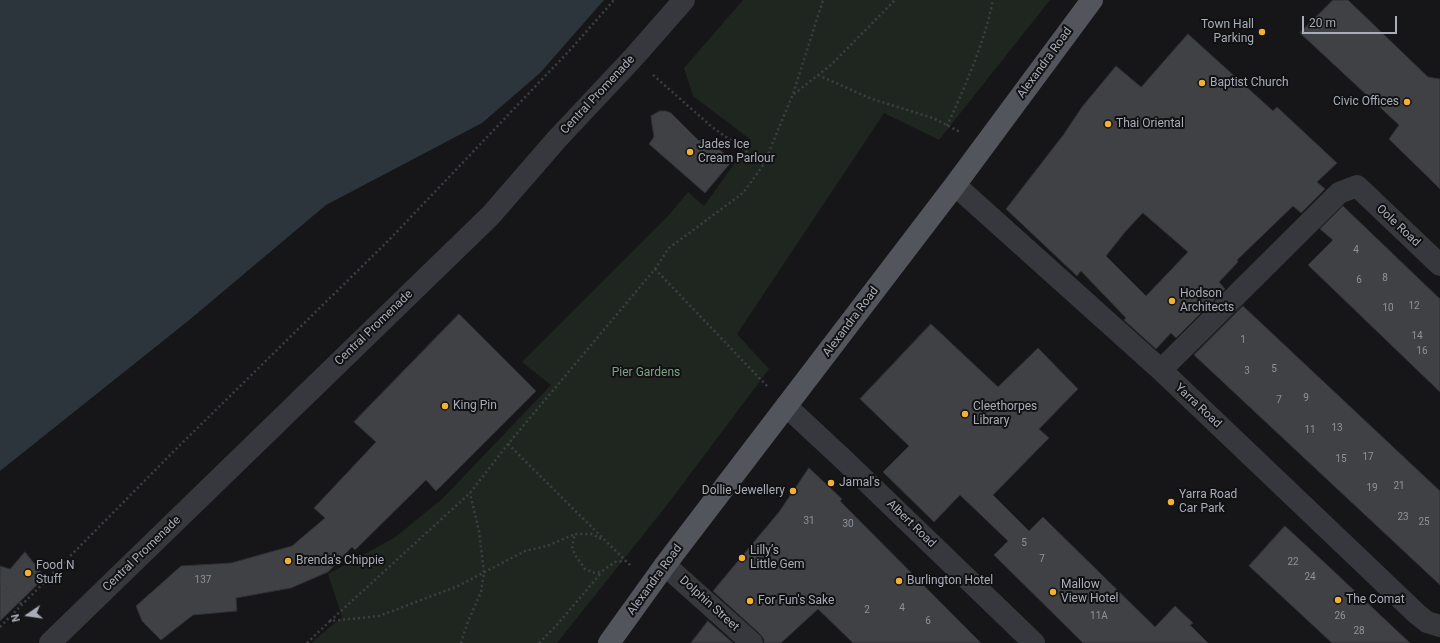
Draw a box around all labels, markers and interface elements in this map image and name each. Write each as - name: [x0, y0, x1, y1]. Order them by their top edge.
- scale bar: [1304, 8, 1399, 34]
- text: 20 m: [1309, 16, 1336, 30]
- place label: Town Hall Parking: [1201, 18, 1254, 46]
- street label: Alexandra Road: [1015, 25, 1075, 101]
- marker: Town Hall Parking: [1257, 27, 1267, 37]
- street label: Central Promenade: [558, 53, 638, 137]
- place label: Baptist Church: [1210, 76, 1289, 90]
- marker: Baptist Church: [1197, 78, 1207, 88]
- place label: Civic Offices: [1333, 95, 1399, 109]
- marker: Civic Offices: [1402, 97, 1412, 107]
- place label: Thai Oriental: [1116, 117, 1184, 131]
- marker: Thai Oriental: [1103, 119, 1113, 129]
- place label: Jades Ice Cream Parlour: [698, 138, 775, 166]
- marker: Jades Ice Cream Parlour: [685, 147, 695, 157]
- street label: Oole Road: [1373, 202, 1423, 250]
- house number: 4: [1353, 244, 1359, 256]
- house number: 8: [1382, 272, 1388, 284]
- house number: 6: [1356, 274, 1362, 286]
- street label: Alexandra Road: [820, 284, 882, 360]
- street label: Central Promenade: [332, 287, 416, 369]
- place label: Hodson Architects: [1180, 287, 1234, 315]
- marker: Hodson Architects: [1167, 296, 1177, 306]
- house number: 12: [1408, 300, 1420, 312]
- house number: 10: [1382, 302, 1394, 314]
- house number: 14: [1411, 330, 1423, 342]
- house number: 1: [1240, 334, 1246, 346]
- house number: 16: [1416, 345, 1428, 357]
- house number: 5: [1271, 363, 1277, 375]
- house number: 3: [1244, 365, 1250, 377]
- park label: Pier Gardens: [612, 366, 680, 380]
- street label: Yarra Road: [1172, 381, 1224, 431]
- house number: 9: [1303, 392, 1309, 404]
- house number: 7: [1276, 394, 1282, 406]
- place label: King Pin: [453, 399, 497, 413]
- place label: Cleethorpes Library: [973, 400, 1037, 428]
- marker: King Pin: [440, 401, 450, 411]
- marker: Cleethorpes Library: [960, 409, 970, 419]
- house number: 13: [1331, 422, 1343, 434]
- house number: 11: [1304, 424, 1316, 436]
- house number: 17: [1362, 451, 1374, 463]
- house number: 15: [1335, 453, 1347, 465]
- place label: Jamal's: [839, 476, 880, 490]
- marker: Jamal's: [826, 478, 836, 488]
- house number: 21: [1393, 480, 1405, 492]
- house number: 19: [1366, 482, 1378, 494]
- place label: Dollie Jewellery: [702, 484, 785, 498]
- marker: Dollie Jewellery: [788, 486, 798, 496]
- place label: Yarra Road Car Park: [1179, 488, 1237, 516]
- street label: Albert Road: [883, 497, 939, 551]
- marker: Yarra Road Car Park: [1166, 497, 1176, 507]
- house number: 23: [1397, 511, 1409, 523]
- street label: Central Promenade: [100, 513, 184, 595]
- house number: 31: [803, 515, 815, 527]
- house number: 25: [1418, 516, 1430, 528]
- house number: 30: [842, 518, 854, 530]
- house number: 5: [1021, 537, 1027, 549]
- street label: Alexandra Road: [625, 542, 685, 618]
- place label: Lilly’s Little Gem: [750, 544, 805, 572]
- marker: Lilly’s Little Gem: [737, 553, 747, 563]
- house number: 7: [1039, 553, 1045, 565]
- place label: Brenda's Chippie: [296, 554, 384, 568]
- marker: Brenda's Chippie: [283, 556, 293, 566]
- house number: 22: [1287, 556, 1299, 568]
- place label: Food N Stuff: [36, 559, 75, 587]
- marker: Food N Stuff: [23, 568, 33, 578]
- house number: 24: [1304, 571, 1316, 583]
- house number: 137: [195, 574, 211, 586]
- street label: Dolphin Street: [676, 574, 742, 634]
- place label: Burlington Hotel: [907, 574, 993, 588]
- marker: Burlington Hotel: [894, 576, 904, 586]
- place label: Mallow View Hotel: [1061, 578, 1119, 606]
- marker: Mallow View Hotel: [1048, 587, 1058, 597]
- place label: The Comat: [1346, 593, 1405, 607]
- place label: For Fun's Sake: [758, 594, 834, 608]
- north arrow: [8, 595, 48, 635]
- marker: The Comat: [1333, 595, 1343, 605]
- marker: For Fun's Sake: [745, 596, 755, 606]
- house number: 4: [899, 602, 905, 614]
- house number: 2: [864, 604, 870, 616]
- house number: 11A: [1090, 610, 1108, 622]
- house number: 26: [1334, 610, 1346, 622]
- text: N: [9, 613, 23, 623]
- house number: 6: [925, 615, 931, 627]
- house number: 28: [1353, 625, 1365, 637]

